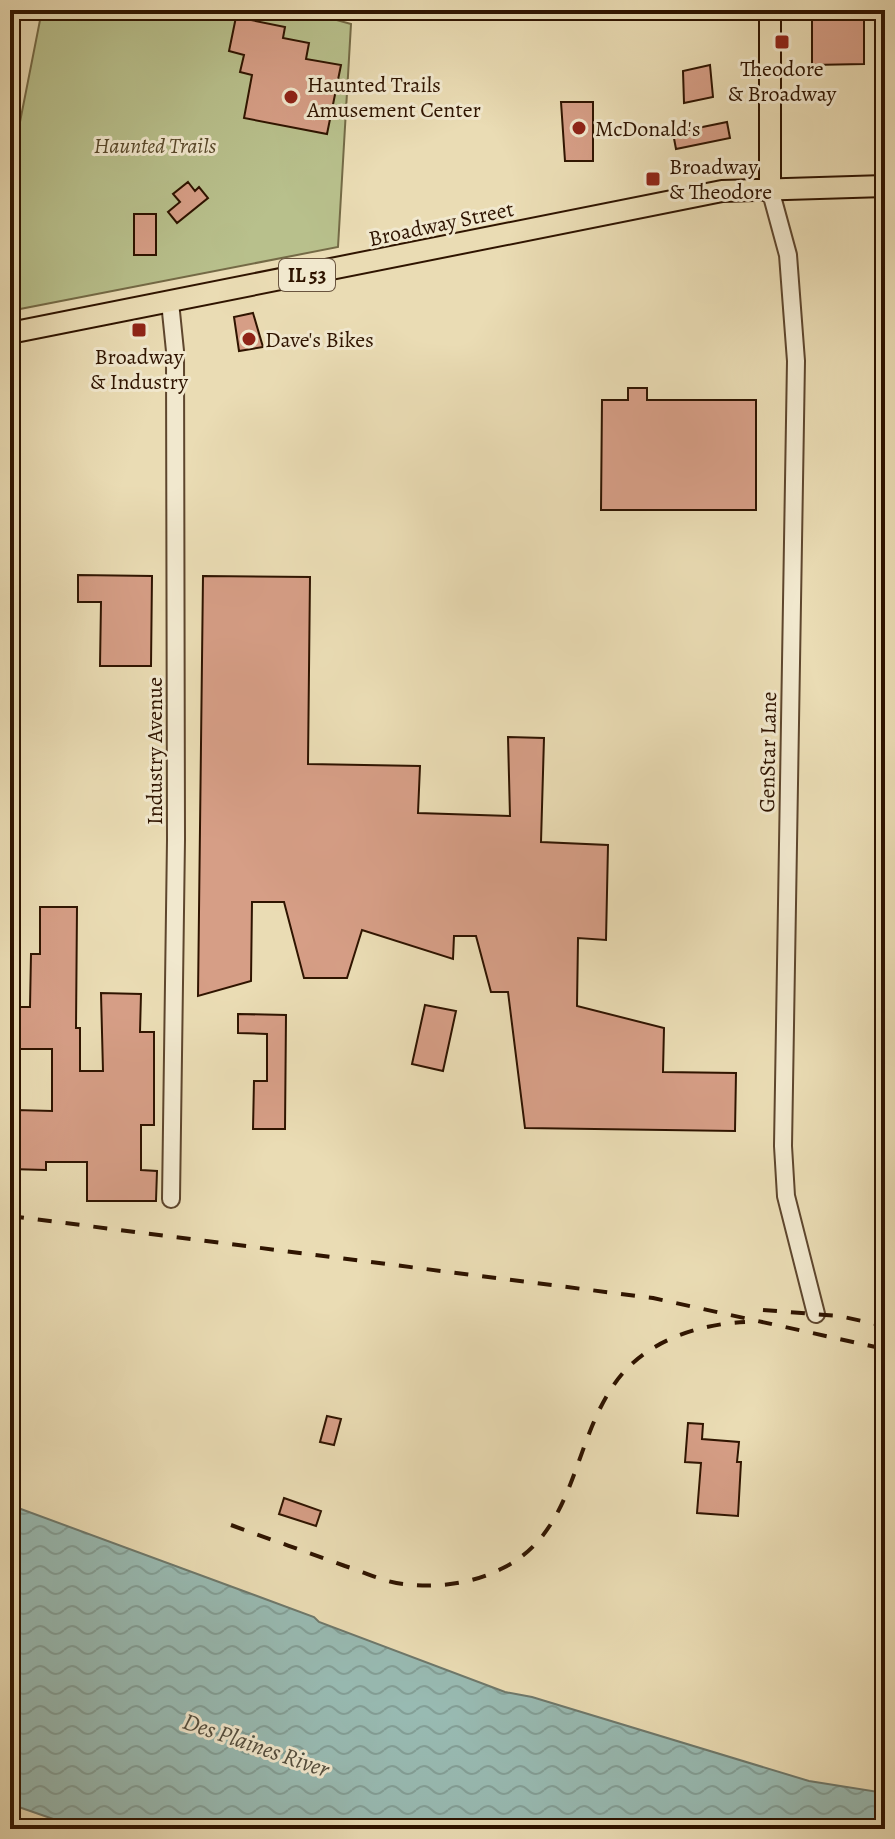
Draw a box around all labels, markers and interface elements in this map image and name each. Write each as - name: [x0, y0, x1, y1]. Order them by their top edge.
- marker: Theodore & Broadway: [773, 33, 791, 51]
- place label: Theodore & Broadway: [728, 54, 837, 109]
- place label: Haunted Trails Amusement Center: [306, 70, 481, 125]
- marker: Haunted Trails Amusement Center: [282, 88, 300, 106]
- place label: McDonald's: [595, 114, 701, 144]
- marker: McDonald's: [570, 119, 588, 137]
- park label: Haunted Trails: [94, 131, 217, 161]
- place label: Broadway & Theodore: [669, 152, 772, 207]
- marker: Broadway & Theodore: [644, 170, 662, 188]
- street label: Broadway Street: [366, 194, 516, 254]
- road number: IL 53: [279, 259, 335, 291]
- marker: Broadway & Industry: [130, 321, 148, 339]
- place label: Dave's Bikes: [265, 325, 374, 355]
- marker: Dave's Bikes: [240, 330, 258, 348]
- place label: Broadway & Industry: [90, 342, 188, 397]
- street label: Industry Avenue: [140, 677, 170, 825]
- street label: GenStar Lane: [752, 691, 784, 813]
- water label: Des Plaines River: [179, 1705, 334, 1785]

